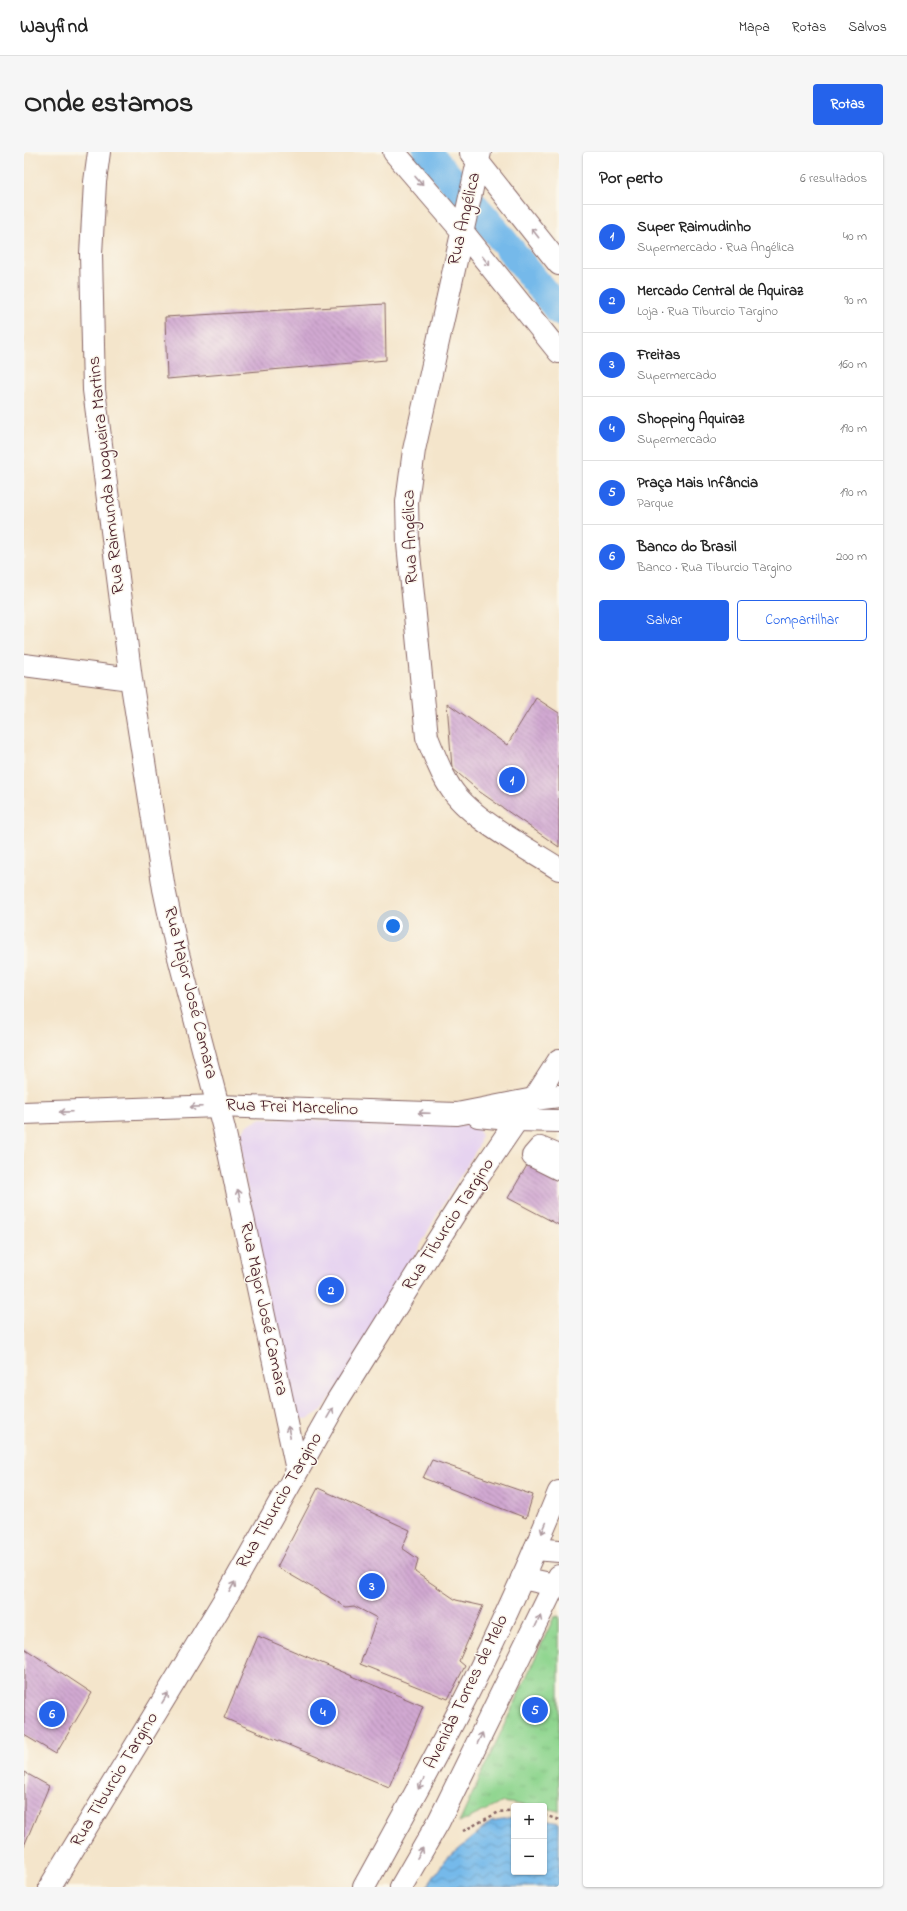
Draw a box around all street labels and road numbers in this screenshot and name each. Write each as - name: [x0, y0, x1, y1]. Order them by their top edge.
- street label: Rua Angélica: [442, 170, 489, 268]
- street label: Rua Raimunda Nogueira Martins: [82, 355, 133, 595]
- street label: Rua Angélica: [396, 489, 427, 585]
- street label: Rua Major José Camara: [156, 904, 224, 1082]
- street label: Rua Frei Marcelino: [225, 1093, 359, 1123]
- street label: Rua Tiburcio Targino: [396, 1154, 503, 1297]
- street label: Rua Major José Camara: [232, 1220, 294, 1398]
- street label: Rua Tiburcio Targino: [230, 1428, 331, 1575]
- street label: Avenida Torres de Melo: [418, 1610, 516, 1774]
- street label: Rua Tiburcio Targino: [64, 1707, 167, 1853]

